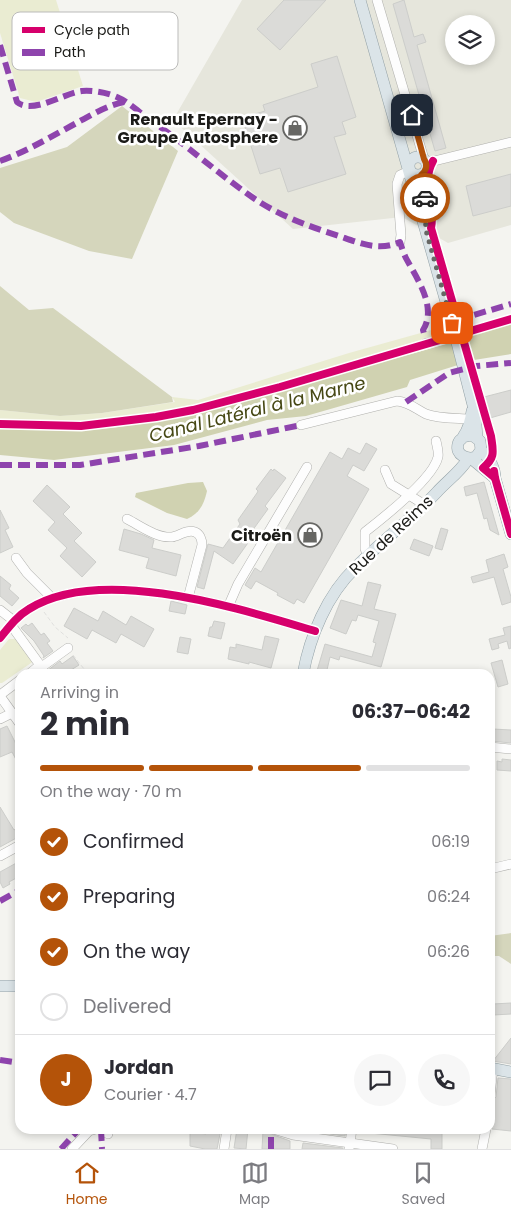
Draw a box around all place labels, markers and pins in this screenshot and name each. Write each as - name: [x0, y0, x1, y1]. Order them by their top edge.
- pin: [391, 94, 433, 136]
- place label: Renault Epernay - Groupe Autosphere: [117, 108, 278, 149]
- shop icon: Renault Epernay - Groupe Autosphere: [282, 115, 308, 141]
- pin: [431, 302, 473, 344]
- shop icon: Citroën: [297, 522, 323, 548]
- place label: Citroën: [231, 524, 292, 547]

